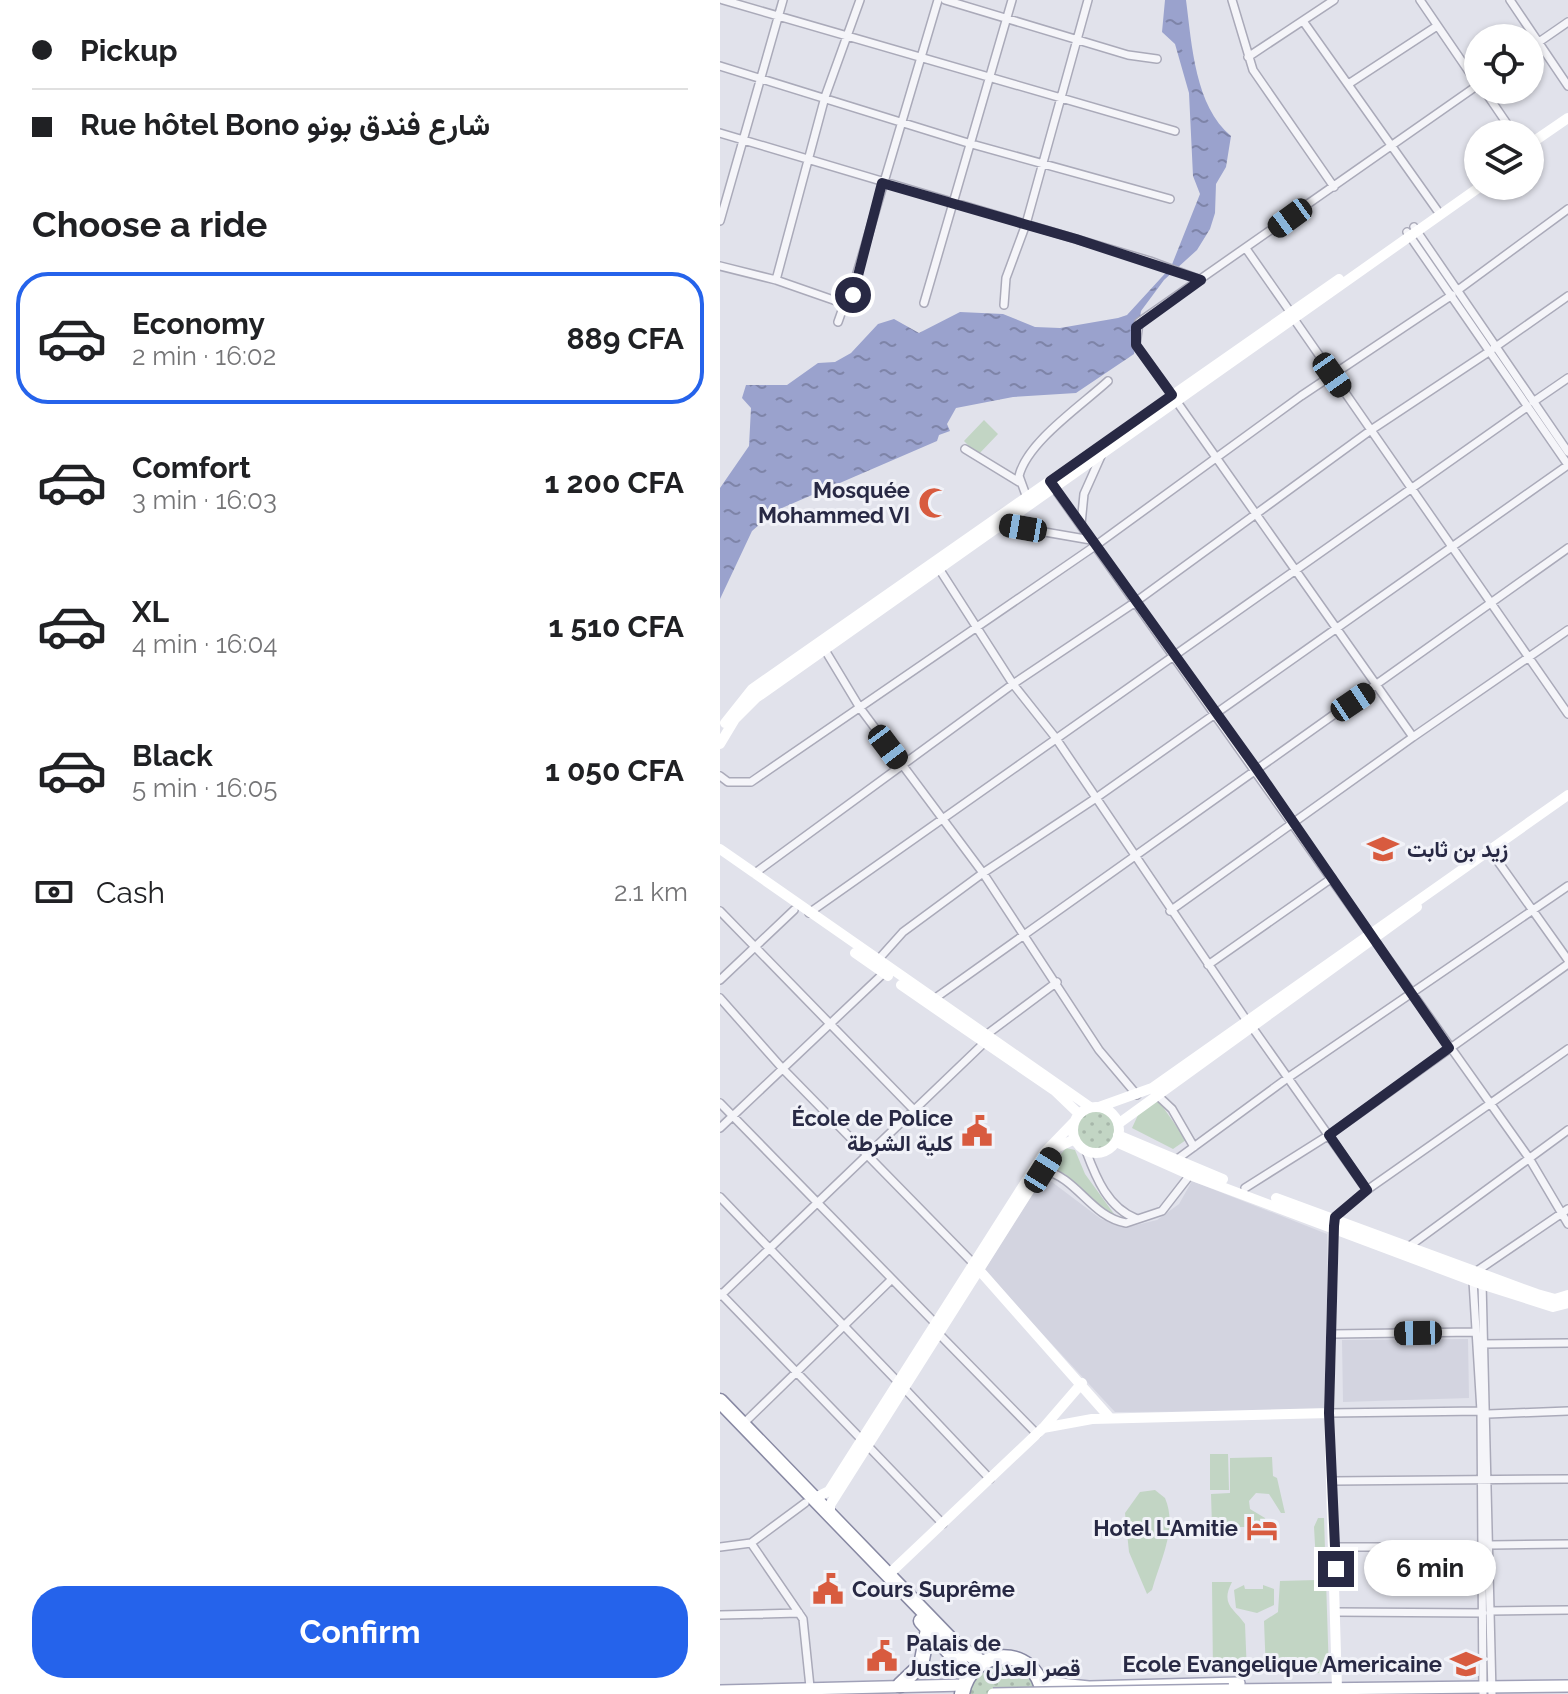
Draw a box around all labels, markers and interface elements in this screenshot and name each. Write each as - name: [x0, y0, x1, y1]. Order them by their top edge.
- map controls: [1464, 24, 1544, 200]
- button: locate: [1464, 24, 1544, 104]
- text: Pickup: [80, 33, 178, 68]
- text: Rue hôtel Bono شارع فندق بونو: [80, 107, 490, 142]
- button: layers: [1464, 120, 1544, 200]
- car: [1264, 194, 1316, 242]
- text: Choose a ride: [32, 203, 267, 245]
- route start: [835, 277, 871, 313]
- icon: car: [36, 302, 108, 374]
- text: Economy: [132, 306, 265, 341]
- text: 889 CFA: [566, 321, 684, 356]
- text: 2 min · 16:02: [132, 341, 276, 371]
- car: [1308, 348, 1356, 402]
- icon: car: [36, 446, 108, 518]
- text: Comfort: [132, 450, 251, 485]
- text: 1 200 CFA: [545, 465, 684, 500]
- place label: Mosquée Mohammed VI: [758, 477, 910, 528]
- text: 3 min · 16:03: [132, 485, 277, 515]
- mosque icon: Mosquée Mohammed VI: [917, 486, 951, 520]
- car: [997, 512, 1049, 544]
- icon: car: [36, 590, 108, 662]
- text: XL: [132, 594, 169, 629]
- text: 1 510 CFA: [548, 609, 684, 644]
- text: 4 min · 16:04: [132, 629, 278, 659]
- car: [1326, 679, 1380, 725]
- car: [864, 721, 912, 773]
- icon: car: [36, 734, 108, 806]
- text: Black: [132, 738, 213, 773]
- text: 1 050 CFA: [545, 753, 684, 788]
- text: 5 min · 16:05: [132, 773, 277, 803]
- school or university icon: زيد بن ثابت: [1366, 832, 1400, 866]
- place label: زيد بن ثابت: [1407, 836, 1508, 863]
- icon: cash: [32, 870, 76, 914]
- text: Cash: [96, 875, 165, 910]
- text: 2.1 km: [614, 877, 688, 907]
- place label: École de Police كلية الشرطة: [791, 1105, 953, 1157]
- public building icon: École de Police كلية الشرطة: [960, 1114, 994, 1148]
- car: [1020, 1143, 1066, 1197]
- car: [1394, 1321, 1442, 1345]
- hotel icon: Hotel L'Amitie: [1245, 1511, 1279, 1545]
- place label: Hotel L'Amitie: [1093, 1515, 1238, 1541]
- callout: 6 min: [1364, 1541, 1496, 1597]
- route end: [1318, 1551, 1354, 1587]
- text: 6 min: [1396, 1553, 1464, 1583]
- public building icon: Cours Suprême: [811, 1572, 845, 1606]
- place label: Cours Suprême: [852, 1576, 1015, 1602]
- button: Confirm: [32, 1586, 688, 1678]
- place label: Palais de Justice قصر العدل: [906, 1630, 1080, 1682]
- public building icon: Palais de Justice قصر العدل: [865, 1639, 899, 1673]
- school or university icon: Ecole Evangelique Americaine: [1449, 1647, 1483, 1681]
- place label: Ecole Evangelique Americaine: [1122, 1651, 1442, 1677]

